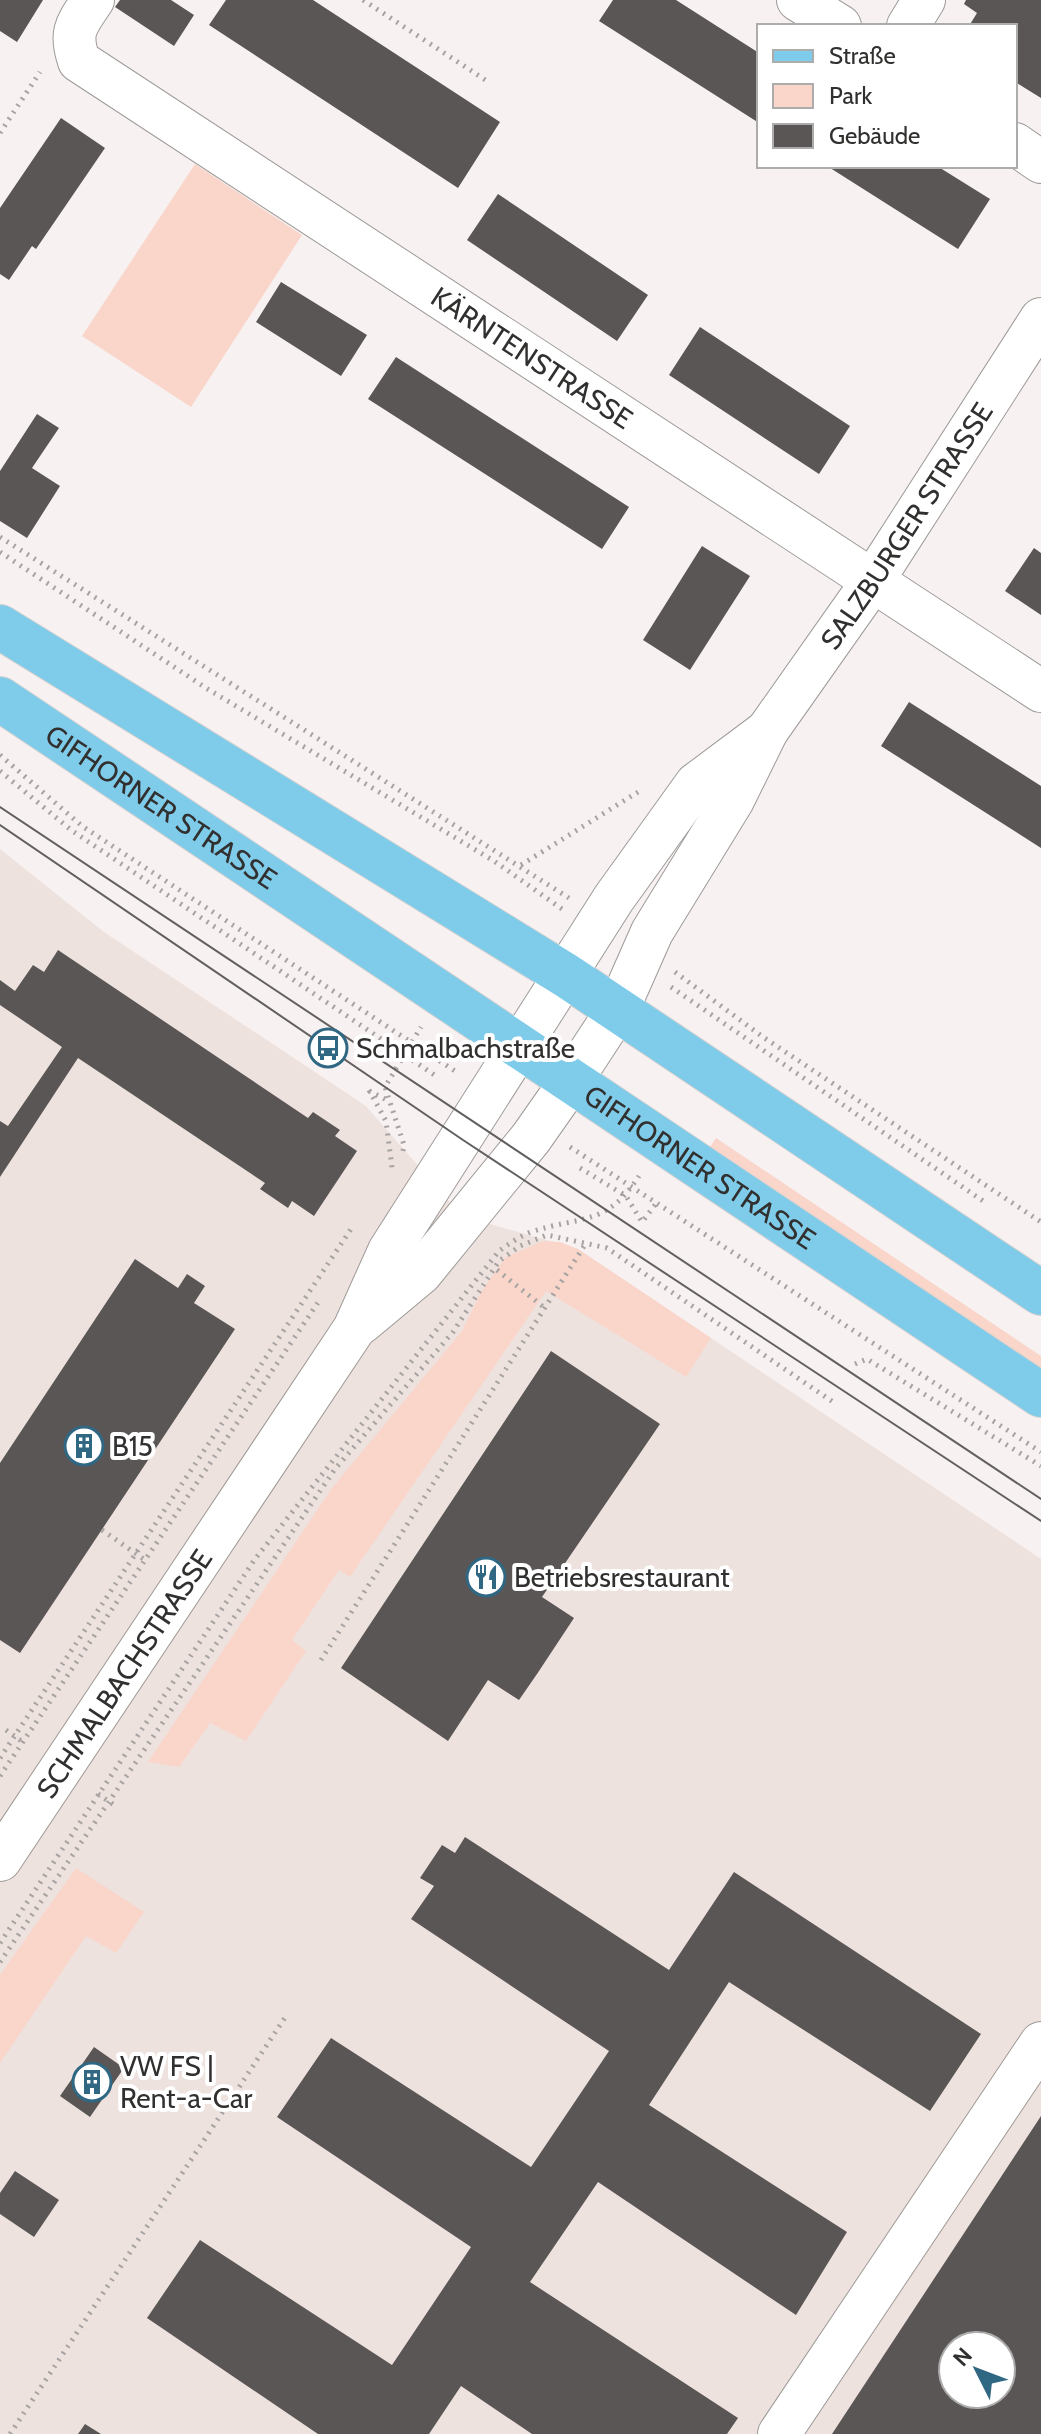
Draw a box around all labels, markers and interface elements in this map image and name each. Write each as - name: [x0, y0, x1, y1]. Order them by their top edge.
- legend: [757, 24, 1017, 168]
- text: Straße: [829, 41, 896, 70]
- text: Park: [829, 81, 872, 110]
- text: Gebäude: [829, 121, 920, 150]
- street label: KÄRNTENSTRASSE: [425, 279, 639, 436]
- street label: SALZBURGER STRASSE: [813, 396, 1000, 656]
- street label: GIFHORNER STRASSE: [39, 717, 283, 896]
- bus stop icon: Schmalbachstraße: [307, 1027, 349, 1069]
- place label: Schmalbachstraße: [356, 1031, 575, 1065]
- street label: GIFHORNER STRASSE: [578, 1078, 822, 1256]
- building icon: B15: [63, 1425, 105, 1467]
- place label: B15: [112, 1429, 153, 1463]
- street label: SCHMALBACHSTRASSE: [29, 1543, 219, 1804]
- restaurant icon: Betriebsrestaurant: [465, 1556, 507, 1598]
- place label: Betriebsrestaurant: [514, 1560, 730, 1594]
- place label: VW FS | Rent-a-Car: [120, 2049, 252, 2115]
- building icon: VW FS | Rent-a-Car: [71, 2061, 113, 2103]
- north arrow: [937, 2330, 1017, 2410]
- text: N: [947, 2342, 978, 2372]

